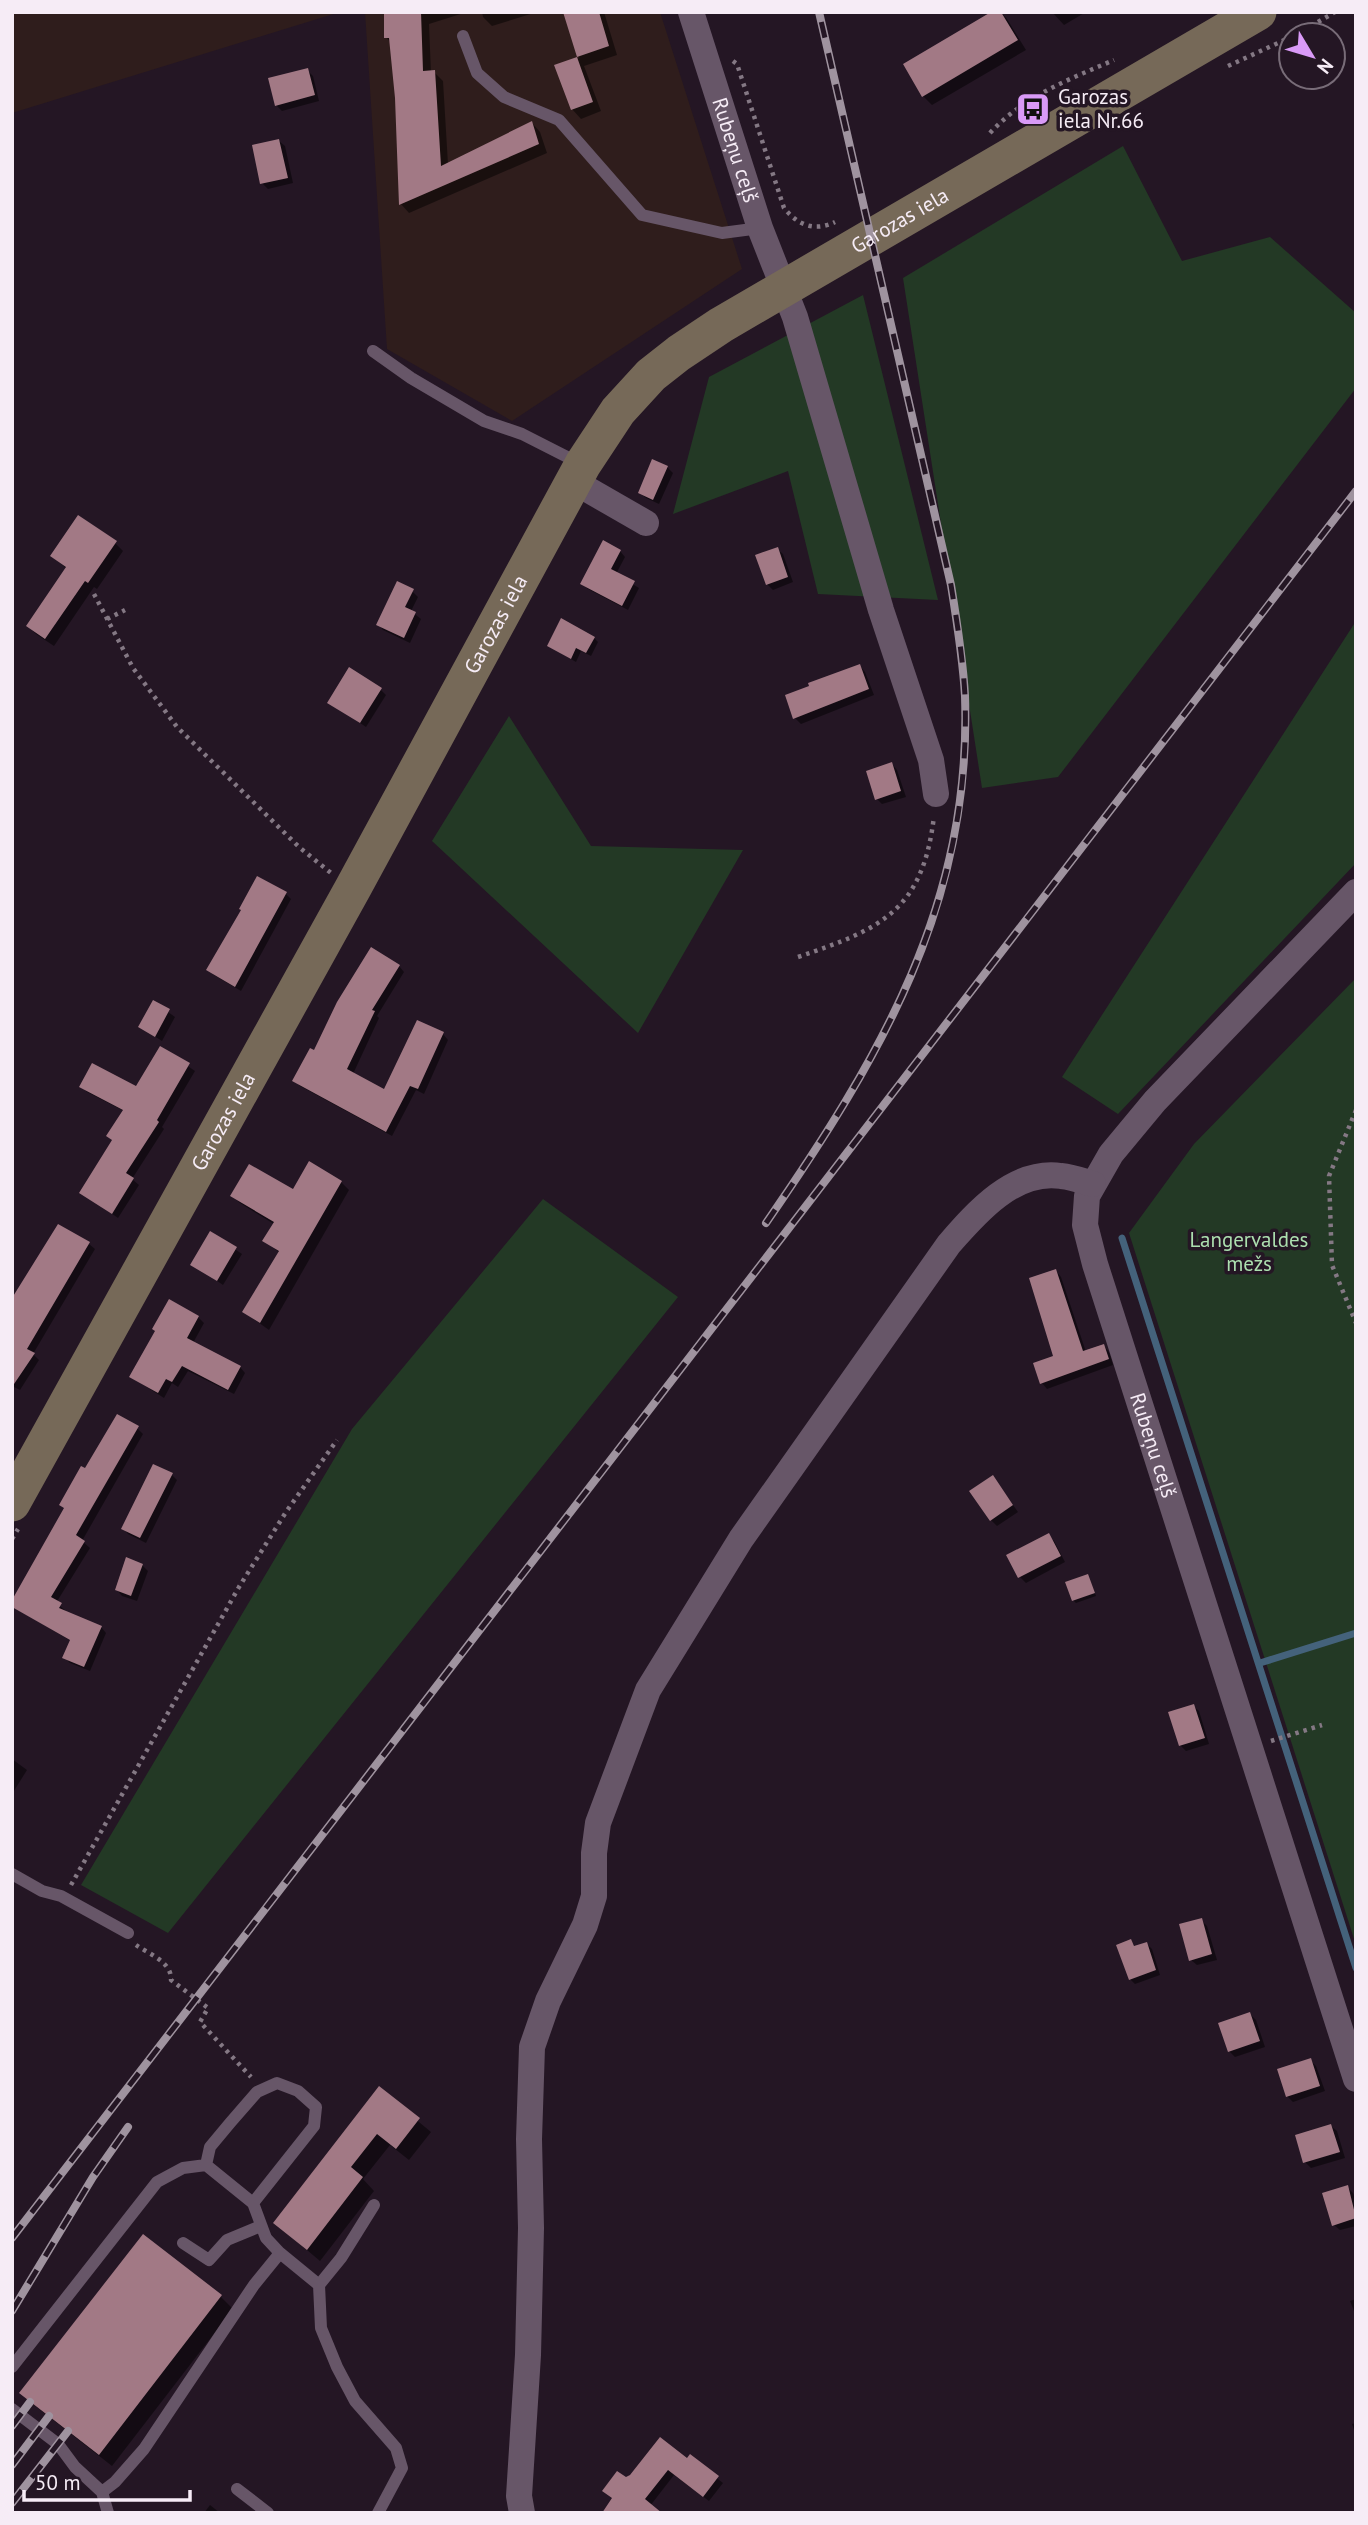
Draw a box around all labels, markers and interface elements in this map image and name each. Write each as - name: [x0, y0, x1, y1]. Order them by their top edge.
- north arrow: [1277, 21, 1347, 91]
- text: N: [1312, 54, 1339, 79]
- place label: Garozas iela Nr.66: [1058, 83, 1144, 134]
- bus stop icon: Garozas iela Nr.66: [1014, 90, 1052, 128]
- street label: Rubeņu ceļš: [706, 94, 765, 206]
- street label: Garozas iela: [846, 181, 953, 259]
- street label: Garozas iela: [458, 570, 533, 678]
- street label: Garozas iela: [185, 1067, 261, 1175]
- park label: Langervaldes mežs: [1190, 1226, 1308, 1277]
- street label: Rubeņu ceļš: [1124, 1389, 1183, 1501]
- scale bar: [24, 2458, 191, 2502]
- text: 50 m: [35, 2469, 81, 2496]

